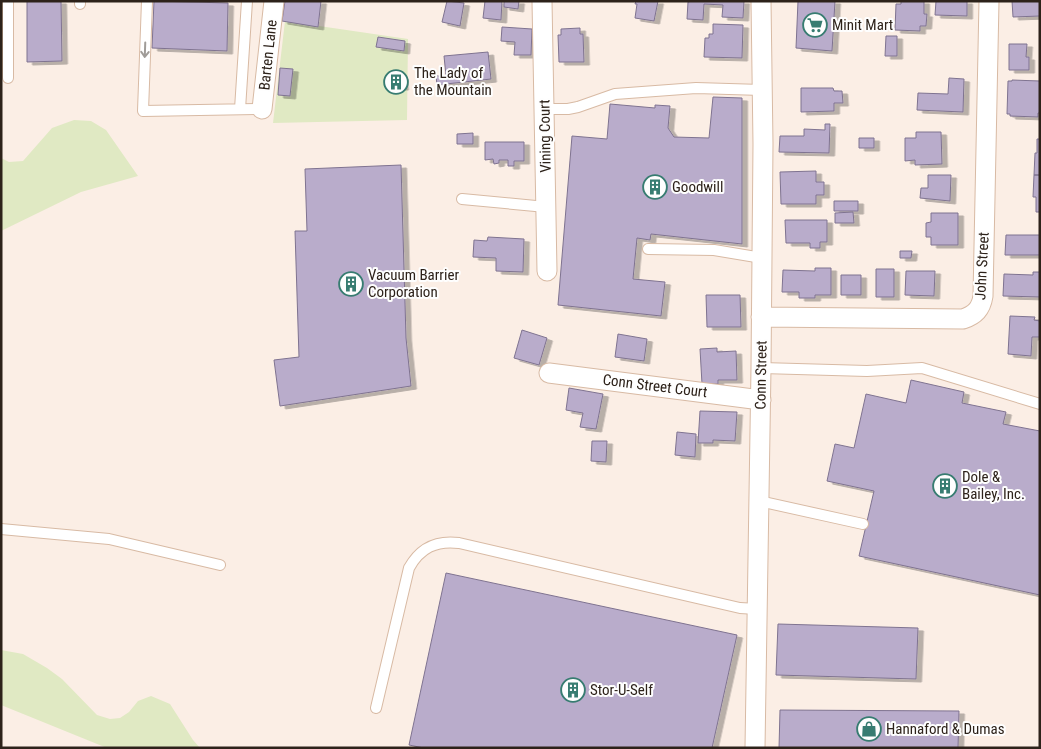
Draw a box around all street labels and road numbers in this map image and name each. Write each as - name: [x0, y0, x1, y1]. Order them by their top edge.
- street label: Barten Lane: [255, 19, 281, 91]
- street label: Vining Court: [535, 99, 555, 173]
- street label: John Street: [971, 232, 993, 300]
- street label: Conn Street: [751, 340, 771, 410]
- street label: Conn Street Court: [602, 371, 708, 401]

